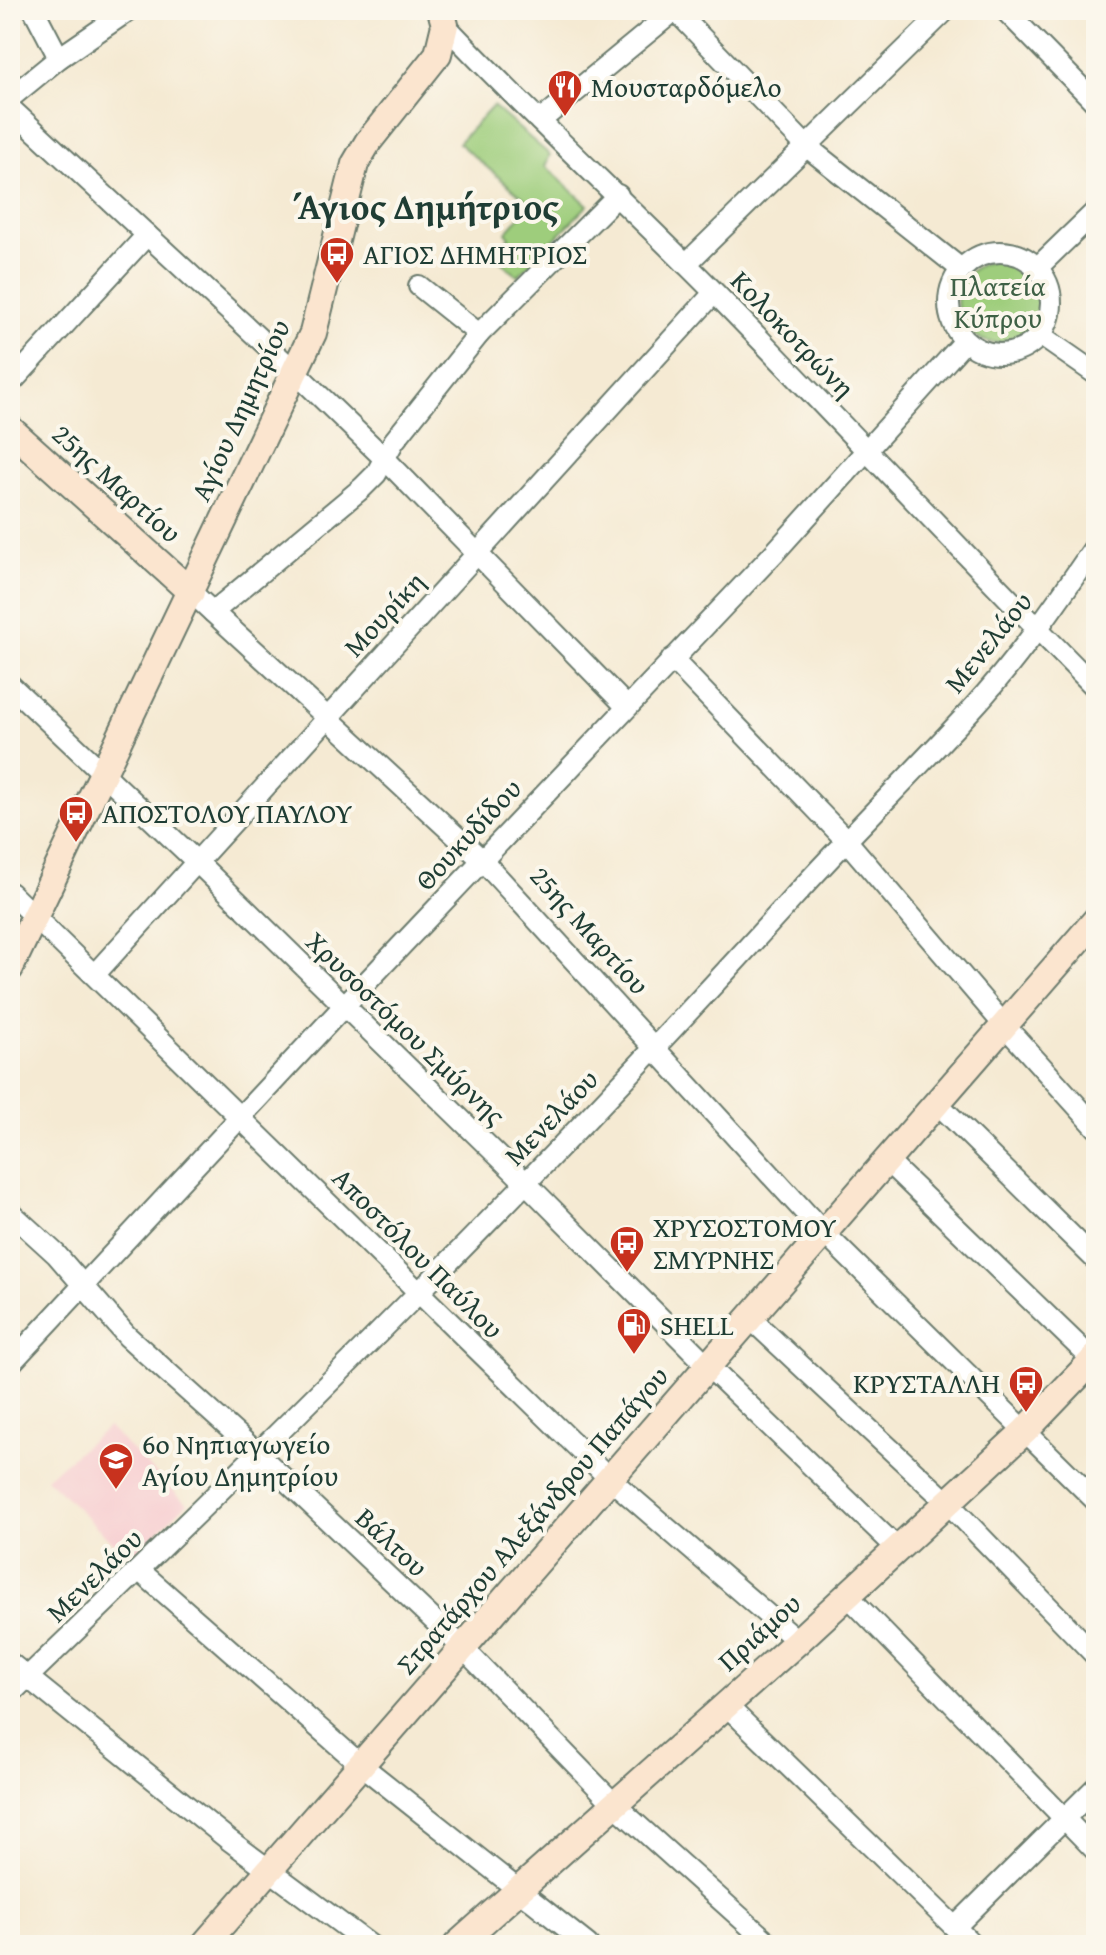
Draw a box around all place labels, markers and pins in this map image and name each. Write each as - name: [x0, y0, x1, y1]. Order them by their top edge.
- place label: Μουσταρδόμελο: [591, 66, 782, 107]
- restaurant icon: Μουσταρδόμελο: [546, 68, 584, 118]
- place label: ΑΓΙΟΣ ΔΗΜΗΤΡΙΟΣ: [363, 233, 587, 274]
- bus stop icon: ΑΓΙΟΣ ΔΗΜΗΤΡΙΟΣ: [318, 235, 356, 285]
- place label: ΑΠΟΣΤΟΛΟΥ ΠΑΥΛΟΥ: [102, 792, 353, 833]
- bus stop icon: ΑΠΟΣΤΟΛΟΥ ΠΑΥΛΟΥ: [57, 794, 95, 844]
- place label: ΧΡΥΣΟΣΤΟΜΟΥ ΣΜΥΡΝΗΣ: [653, 1206, 837, 1279]
- bus stop icon: ΧΡΥΣΟΣΤΟΜΟΥ ΣΜΥΡΝΗΣ: [608, 1224, 646, 1274]
- place label: SHELL: [660, 1304, 734, 1345]
- fuel station icon: SHELL: [615, 1306, 653, 1356]
- place label: ΚΡΥΣΤΑΛΛΗ: [853, 1362, 1000, 1403]
- bus stop icon: ΚΡΥΣΤΑΛΛΗ: [1007, 1364, 1045, 1414]
- place label: 6o Νηπιαγωγείο Αγίου Δημητρίου: [142, 1423, 338, 1496]
- school or university icon: 6o Νηπιαγωγείο Αγίου Δημητρίου: [97, 1441, 135, 1491]

